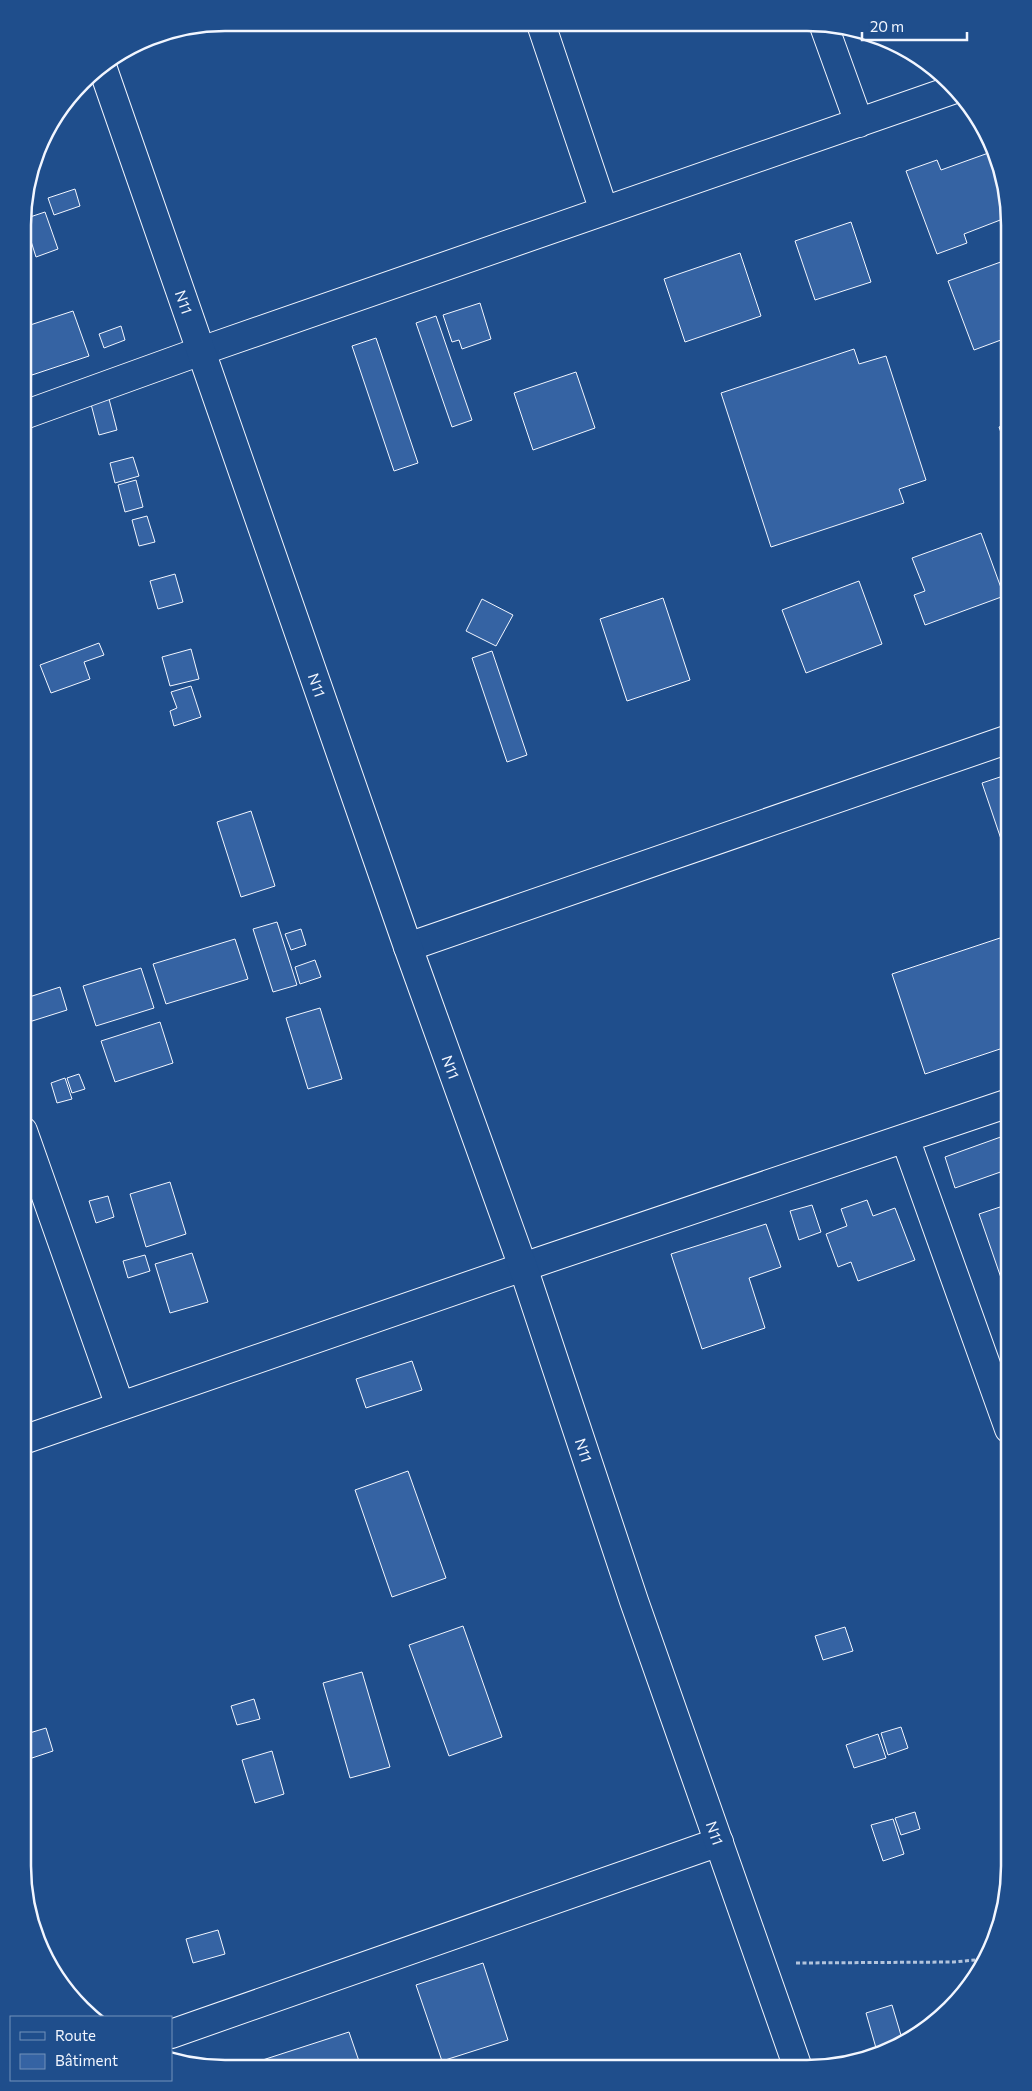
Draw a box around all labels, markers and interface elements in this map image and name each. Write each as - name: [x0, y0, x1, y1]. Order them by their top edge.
- scale bar: [862, 10, 967, 42]
- text: 20 m: [870, 17, 904, 35]
- street label: N11: [172, 288, 196, 316]
- street label: N11: [305, 671, 329, 699]
- street label: N11: [438, 1053, 464, 1081]
- street label: N11: [572, 1436, 596, 1464]
- street label: N11: [703, 1819, 727, 1847]
- legend: [10, 2016, 172, 2081]
- text: Route: [55, 2026, 96, 2044]
- text: Bâtiment: [55, 2051, 118, 2069]

